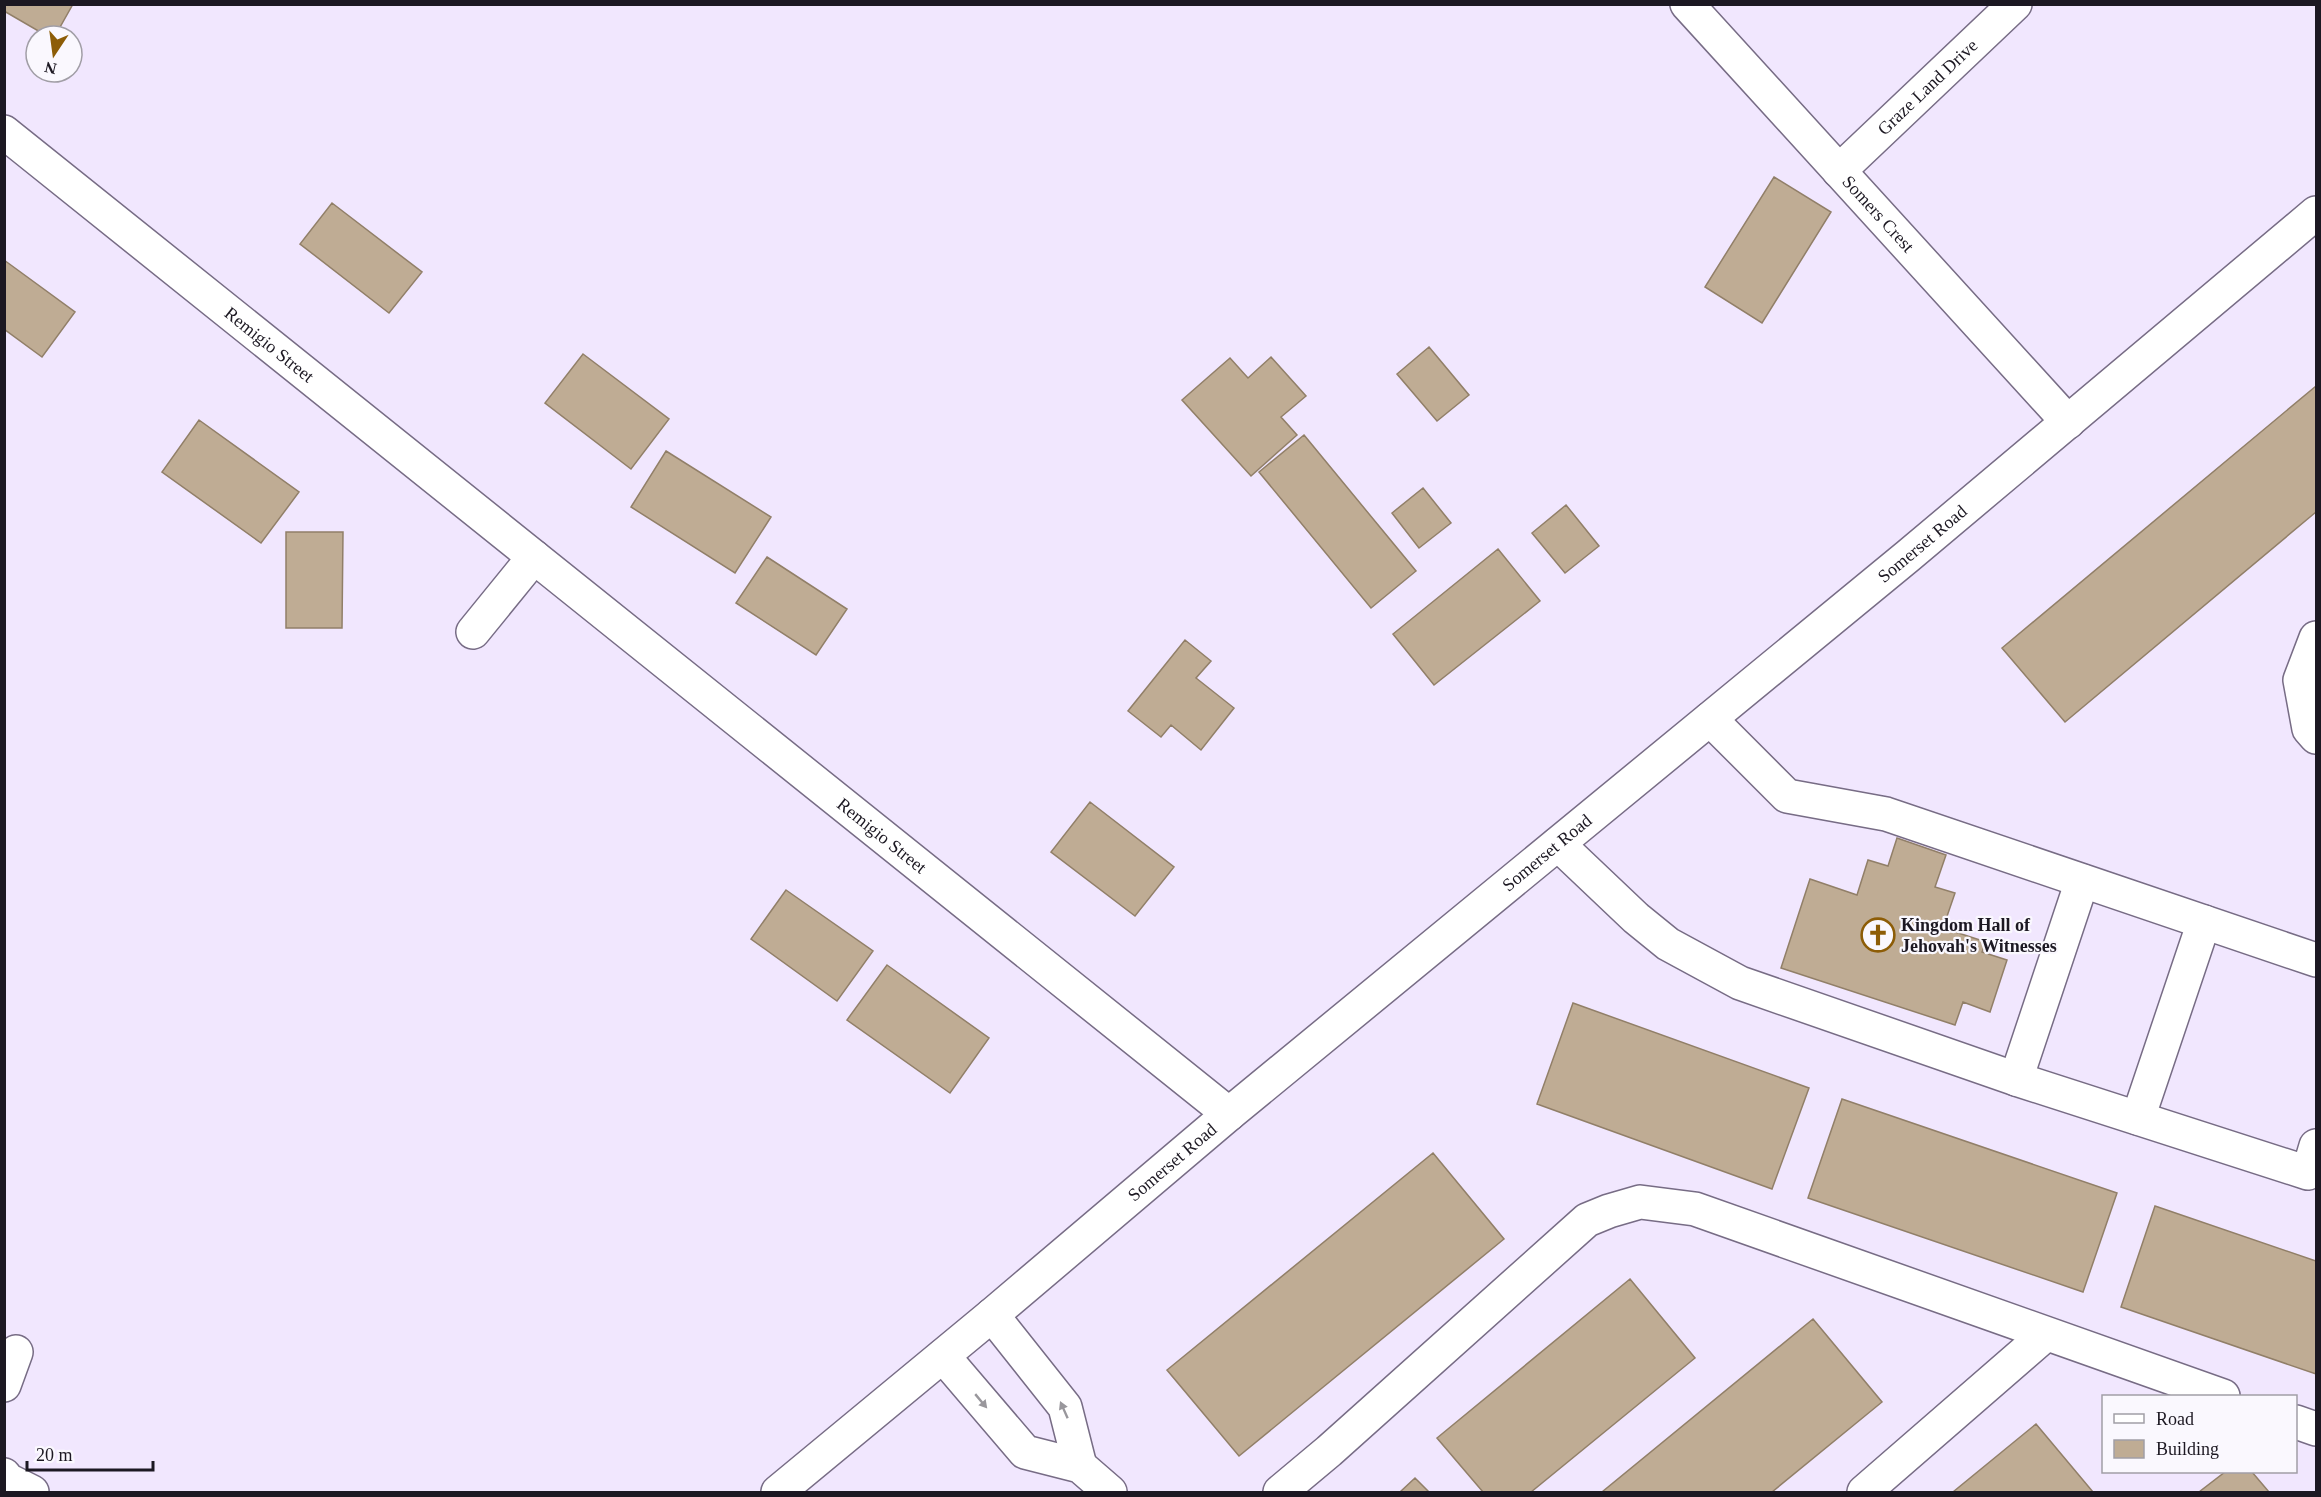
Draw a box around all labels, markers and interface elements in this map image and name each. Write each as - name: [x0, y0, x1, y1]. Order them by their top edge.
- north arrow: [24, 24, 84, 84]
- street label: Graze Land Drive: [1873, 35, 1982, 139]
- text: N: [43, 58, 58, 78]
- street label: Somers Crest: [1838, 171, 1918, 256]
- street label: Remigio Street: [221, 303, 318, 386]
- street label: Somerset Road: [1874, 501, 1971, 587]
- street label: Remigio Street: [833, 794, 930, 877]
- street label: Somerset Road: [1498, 810, 1596, 895]
- place label: Kingdom Hall of Jehovah's Witnesses: [1901, 915, 2057, 956]
- church icon: Kingdom Hall of Jehovah's Witnesses: [1860, 917, 1896, 953]
- street label: Somerset Road: [1124, 1119, 1220, 1205]
- one-way arrow: [974, 1393, 987, 1408]
- legend: [2102, 1395, 2297, 1473]
- one-way arrow: [1059, 1401, 1069, 1419]
- text: Road: [2156, 1409, 2194, 1429]
- scale bar: [27, 1434, 153, 1472]
- text: Building: [2156, 1439, 2219, 1459]
- text: 20 m: [36, 1445, 73, 1465]

